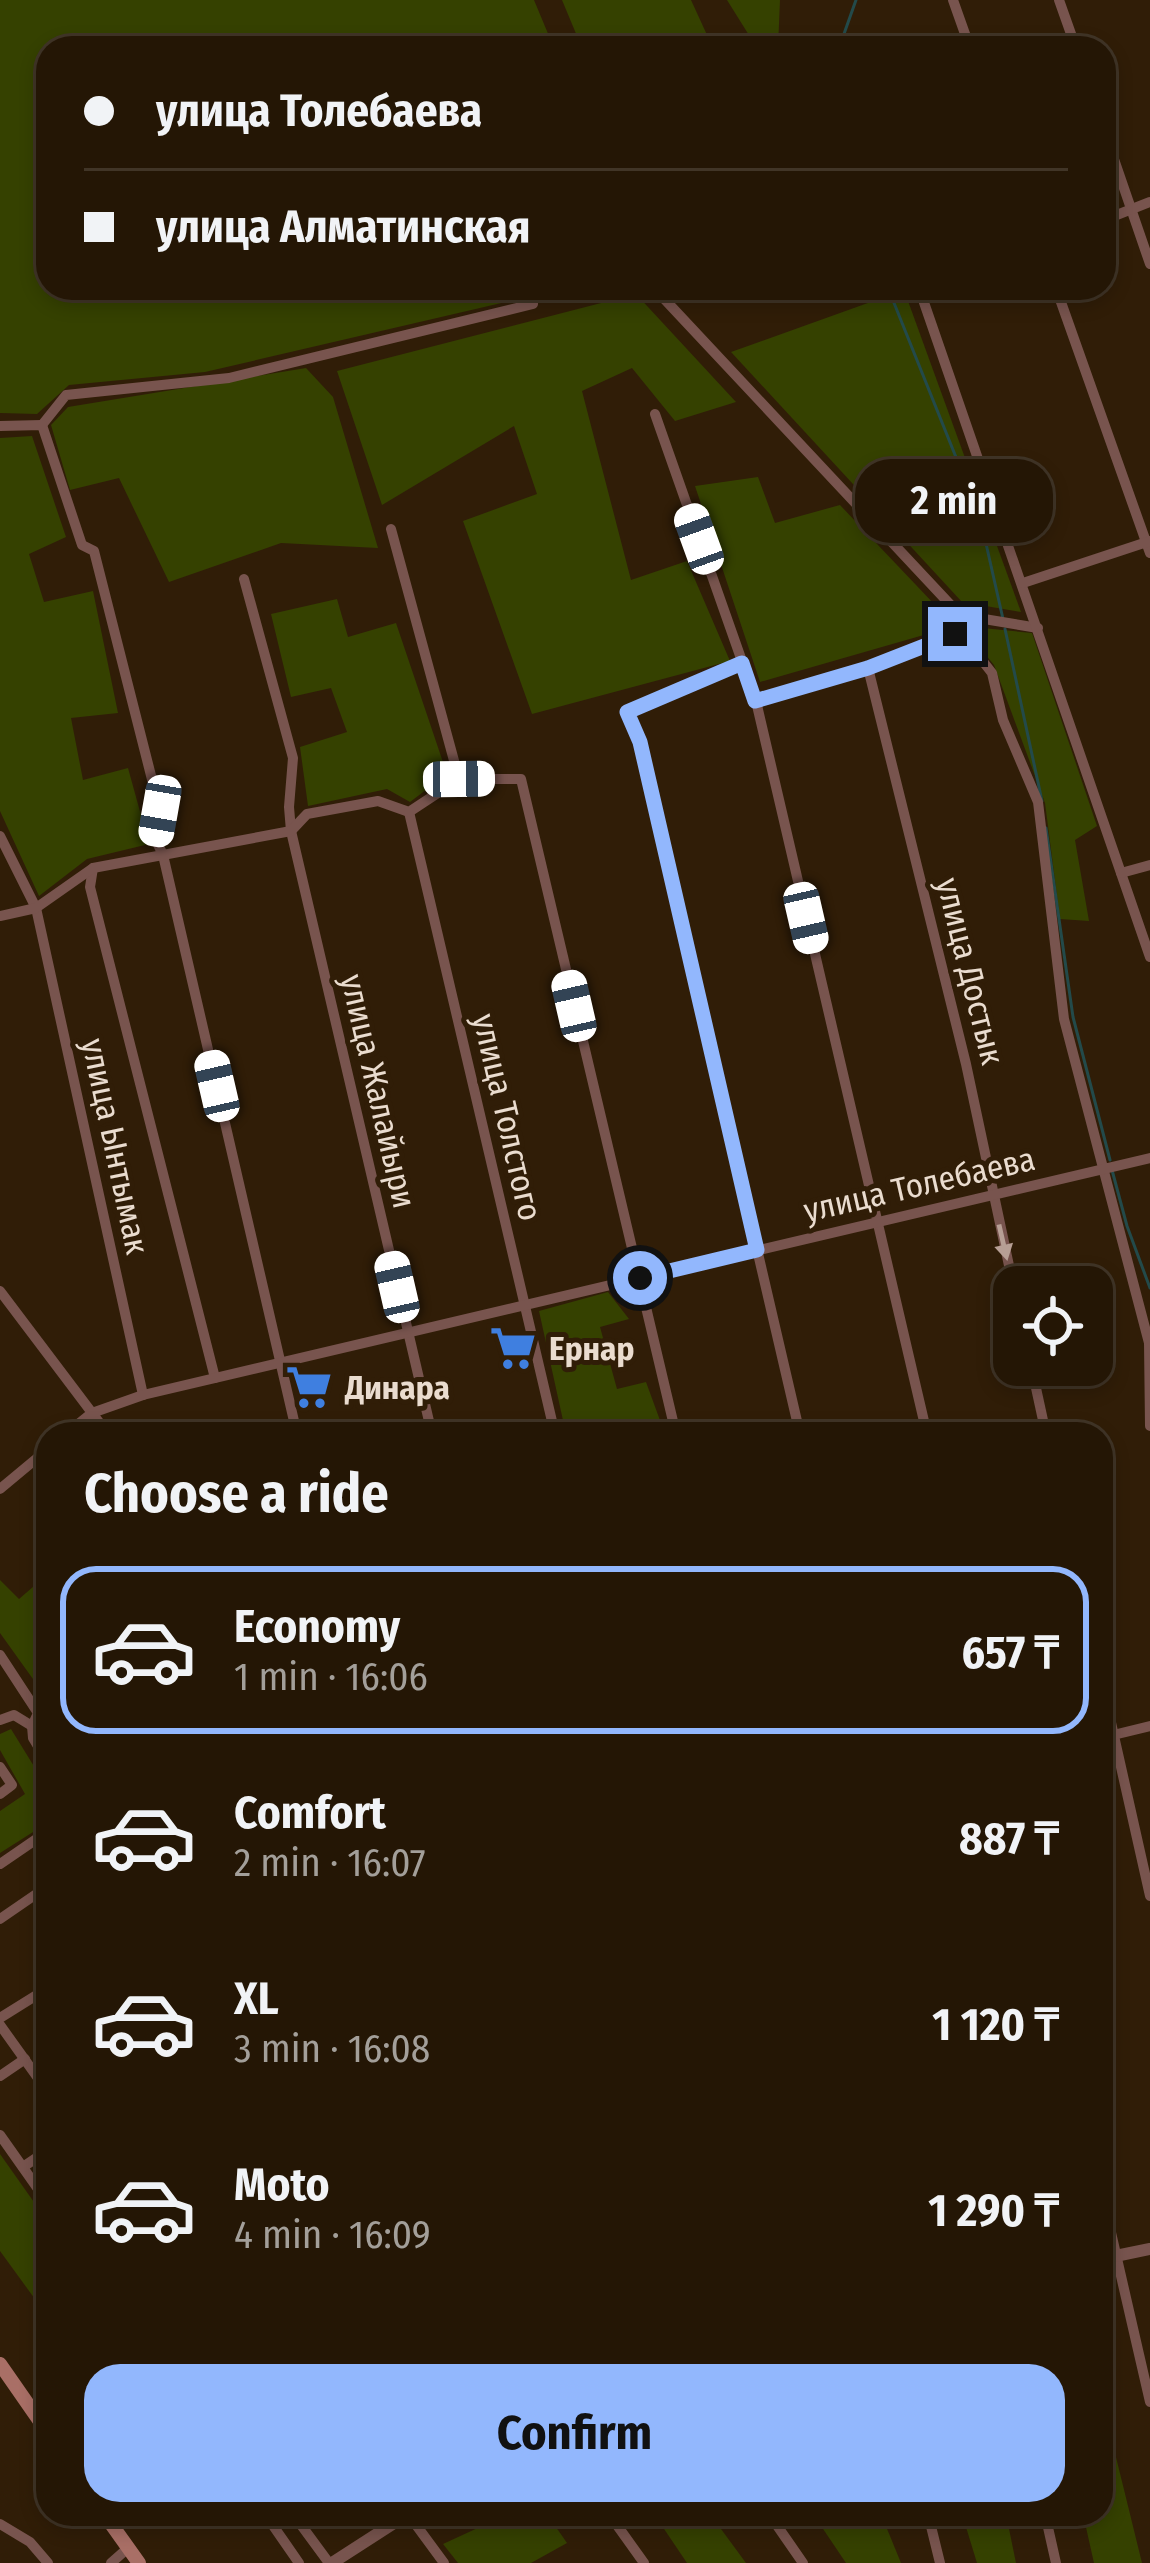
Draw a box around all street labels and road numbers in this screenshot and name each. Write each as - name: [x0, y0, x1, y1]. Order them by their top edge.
- street label: улица Достык: [928, 874, 1013, 1069]
- street label: улица Жалайыри: [332, 970, 424, 1212]
- street label: улица Толстого: [464, 1010, 550, 1225]
- street label: улица Ынтымак: [73, 1035, 158, 1258]
- street label: улица Толебаева: [800, 1139, 1039, 1231]

